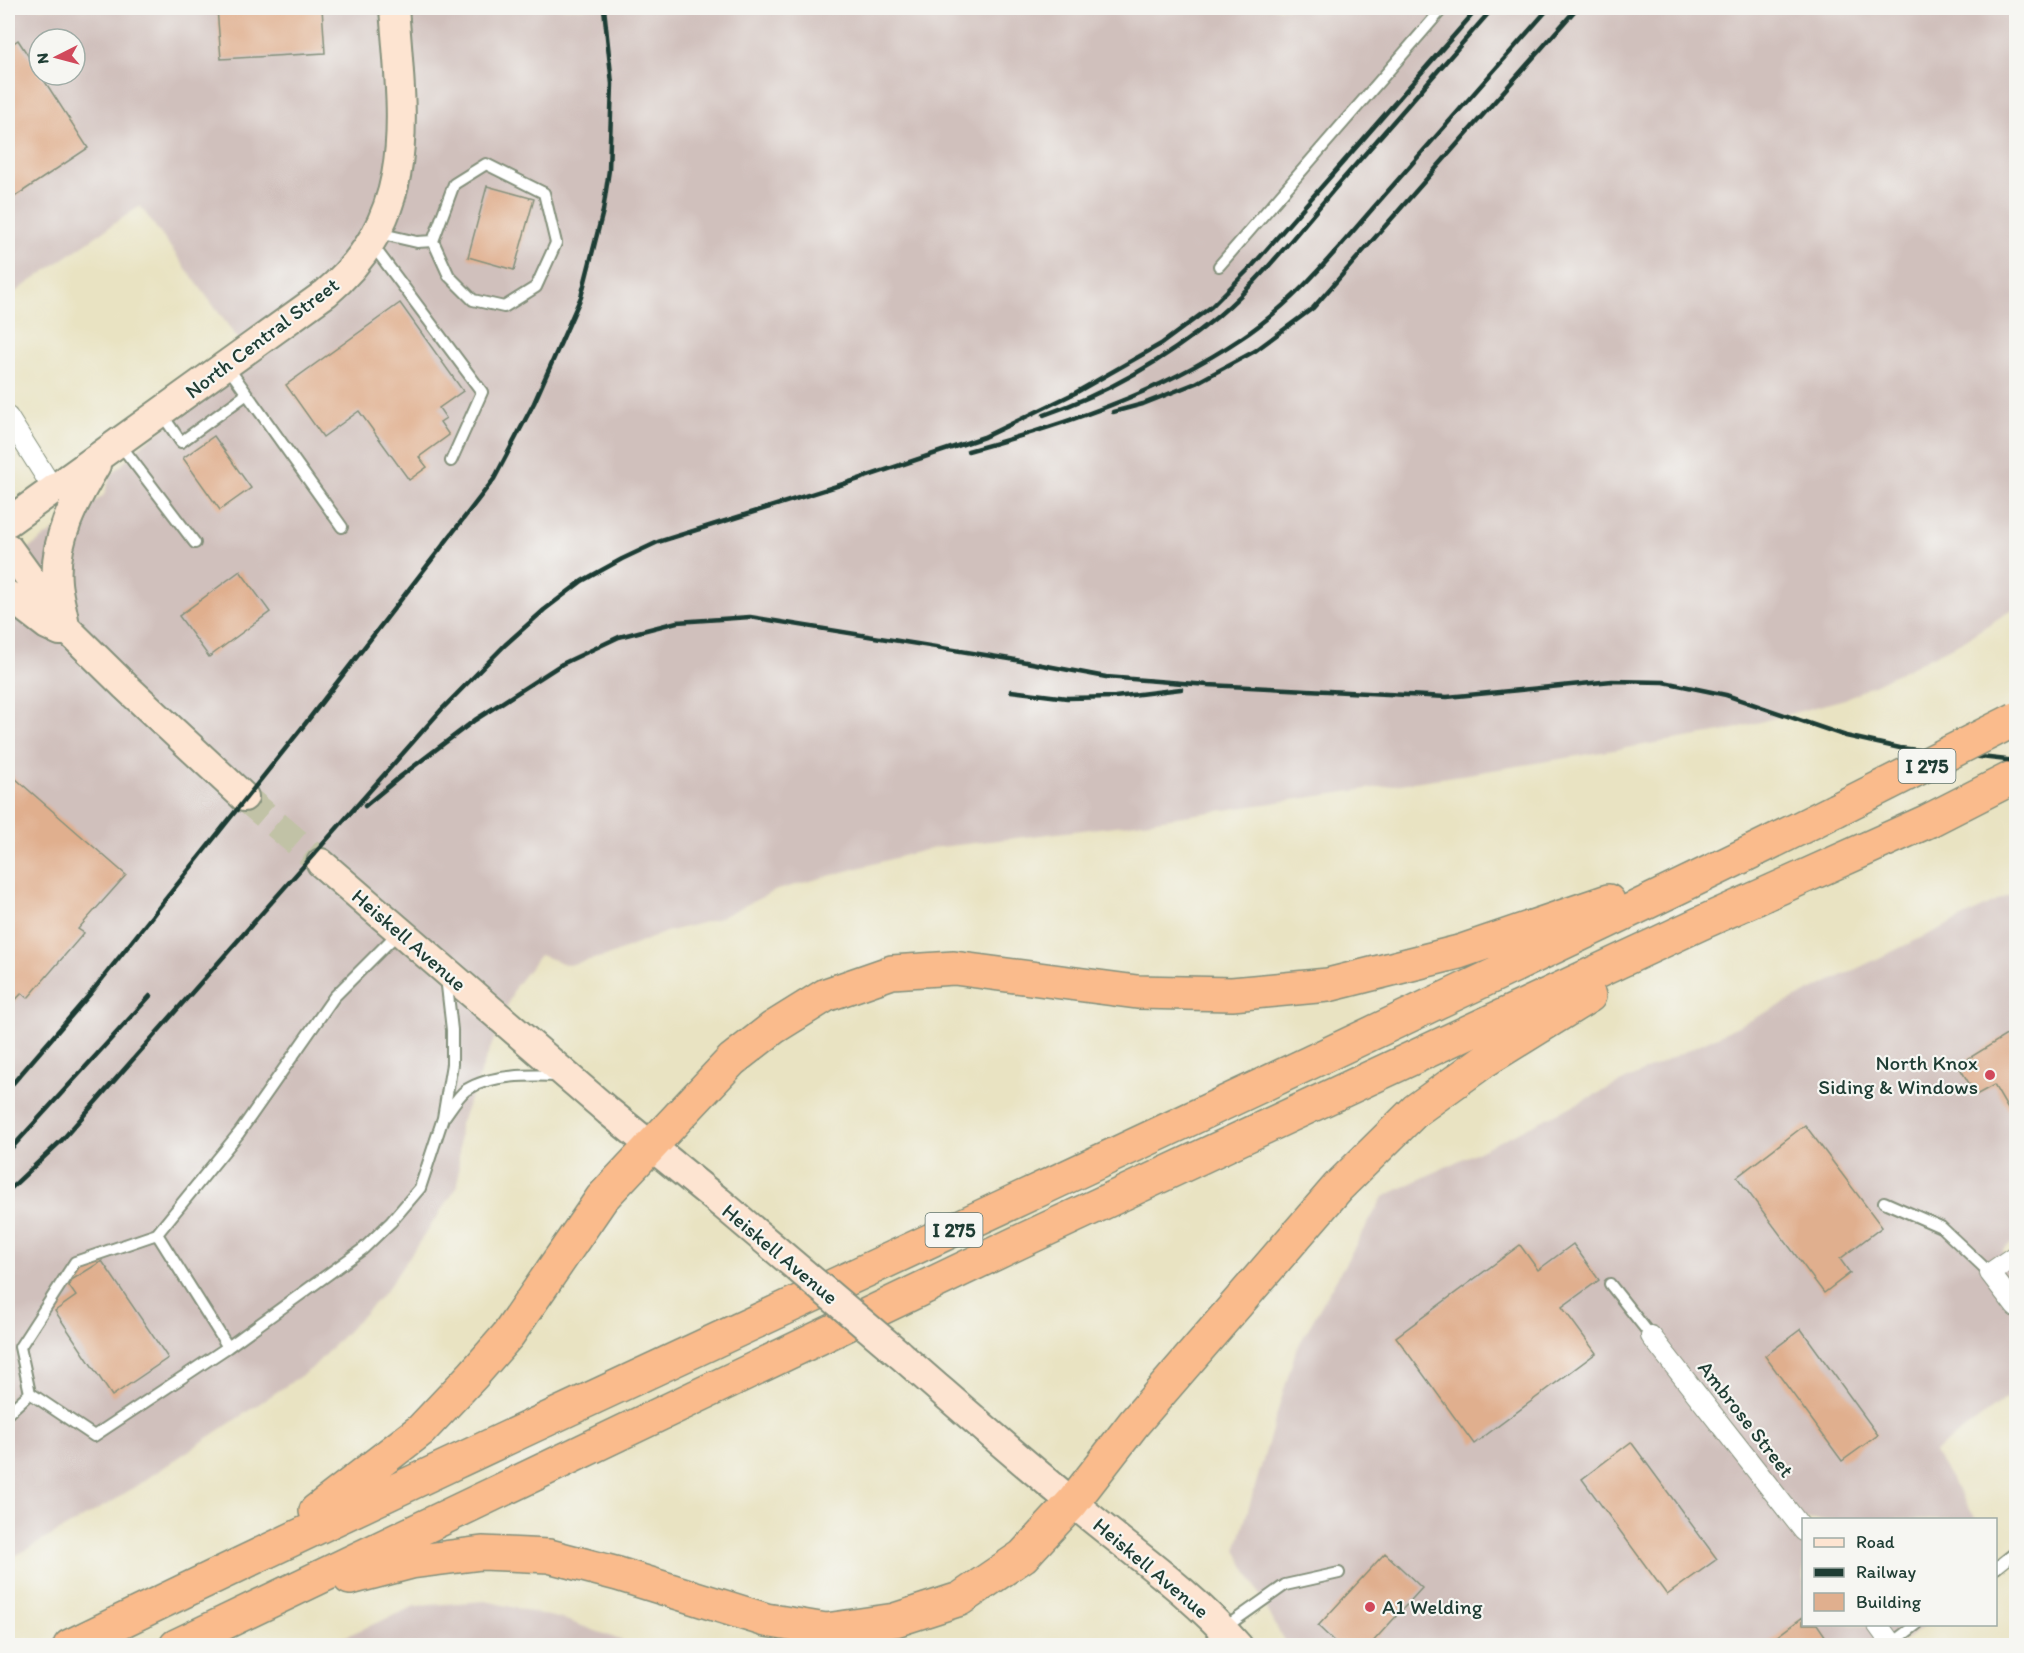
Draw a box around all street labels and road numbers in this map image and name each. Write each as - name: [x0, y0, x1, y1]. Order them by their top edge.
- street label: North Central Street: [180, 272, 344, 404]
- road number: I 275: [1898, 749, 1956, 783]
- street label: Heiskell Avenue: [347, 883, 472, 996]
- street label: Heiskell Avenue: [717, 1198, 843, 1309]
- road number: I 275: [926, 1213, 982, 1247]
- street label: Ambrose Street: [1693, 1355, 1800, 1482]
- street label: Heiskell Avenue: [1088, 1512, 1214, 1623]

